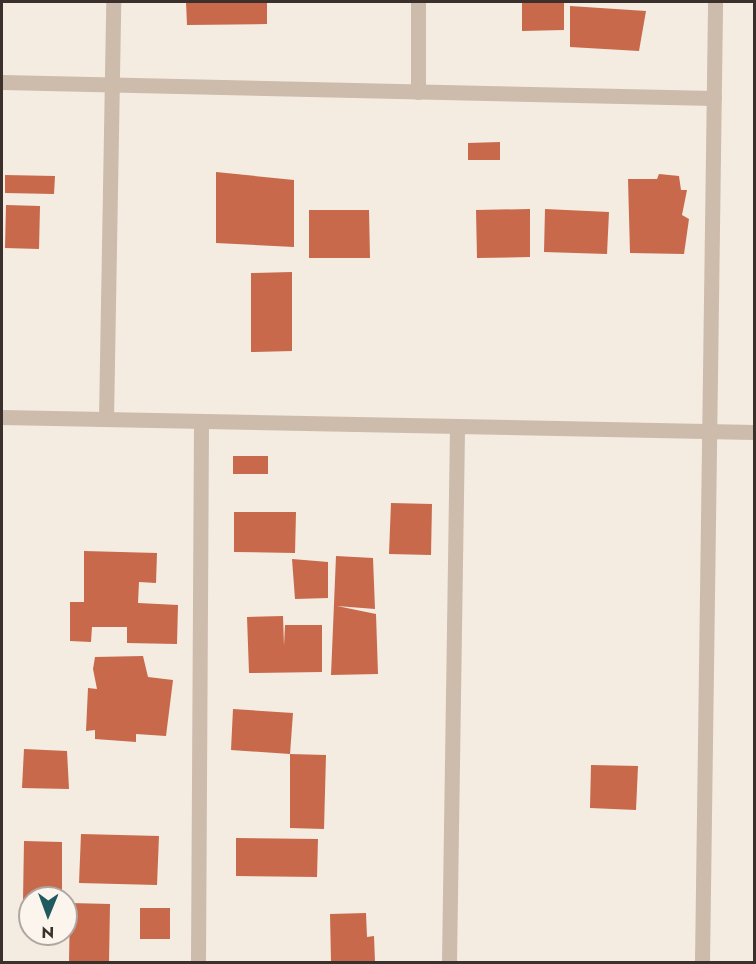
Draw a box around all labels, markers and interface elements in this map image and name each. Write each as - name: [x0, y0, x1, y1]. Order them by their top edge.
- north arrow: [18, 886, 78, 946]
- text: N: [41, 921, 54, 944]

